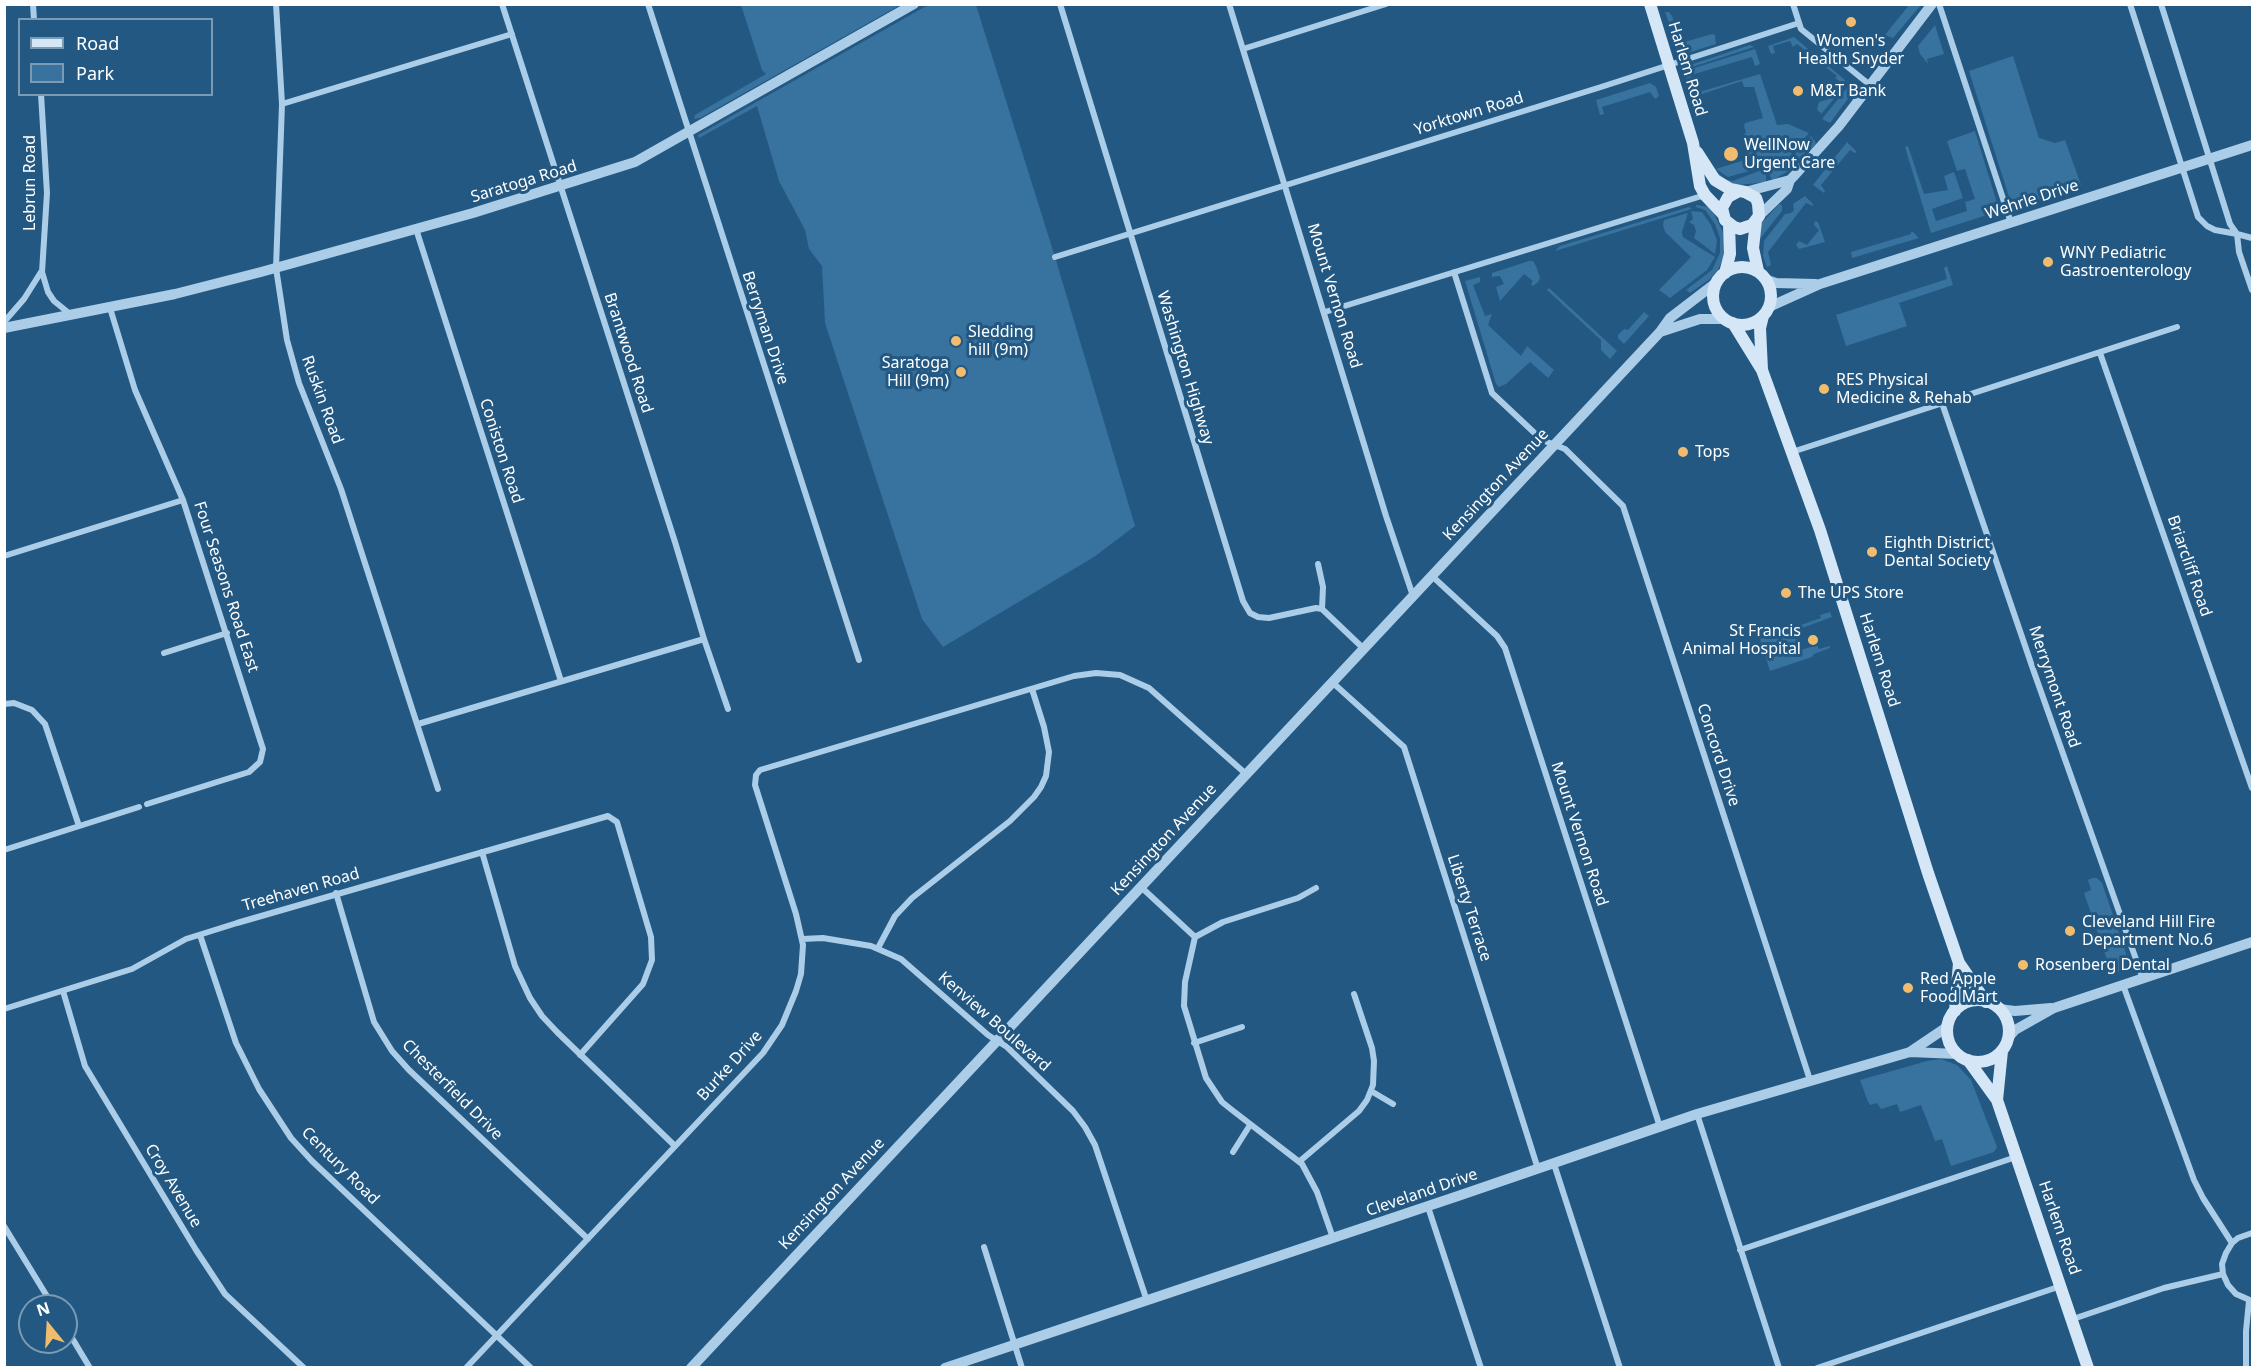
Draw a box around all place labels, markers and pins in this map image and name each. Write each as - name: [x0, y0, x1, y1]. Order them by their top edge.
- marker: Women's Health Snyder: [1844, 15, 1858, 29]
- place label: Women's Health Snyder: [1798, 31, 1904, 69]
- place label: M&T Bank: [1810, 81, 1886, 101]
- marker: M&T Bank: [1791, 84, 1805, 98]
- place label: WellNow Urgent Care: [1744, 135, 1835, 173]
- marker: WellNow Urgent Care: [1722, 145, 1740, 163]
- place label: WNY Pediatric Gastroenterology: [2060, 243, 2192, 281]
- marker: WNY Pediatric Gastroenterology: [2041, 255, 2055, 269]
- place label: Sledding hill (9m): [968, 322, 1033, 360]
- marker: Sledding hill (9m): [949, 334, 963, 348]
- place label: Saratoga Hill (9m): [882, 353, 949, 391]
- marker: Saratoga Hill (9m): [954, 365, 968, 379]
- place label: RES Physical Medicine & Rehab: [1836, 370, 1972, 408]
- marker: RES Physical Medicine & Rehab: [1817, 382, 1831, 396]
- place label: Tops: [1695, 442, 1730, 462]
- marker: Tops: [1676, 445, 1690, 459]
- place label: Eighth District Dental Society: [1884, 533, 1991, 571]
- marker: Eighth District Dental Society: [1865, 545, 1879, 559]
- place label: The UPS Store: [1798, 583, 1904, 603]
- marker: The UPS Store: [1779, 586, 1793, 600]
- place label: St Francis Animal Hospital: [1682, 621, 1801, 659]
- marker: St Francis Animal Hospital: [1806, 633, 1820, 647]
- place label: Cleveland Hill Fire Department No.6: [2082, 912, 2215, 950]
- marker: Cleveland Hill Fire Department No.6: [2063, 924, 2077, 938]
- place label: Rosenberg Dental: [2035, 955, 2170, 975]
- marker: Rosenberg Dental: [2016, 958, 2030, 972]
- place label: Red Apple Food Mart: [1920, 969, 1998, 1007]
- marker: Red Apple Food Mart: [1901, 981, 1915, 995]

